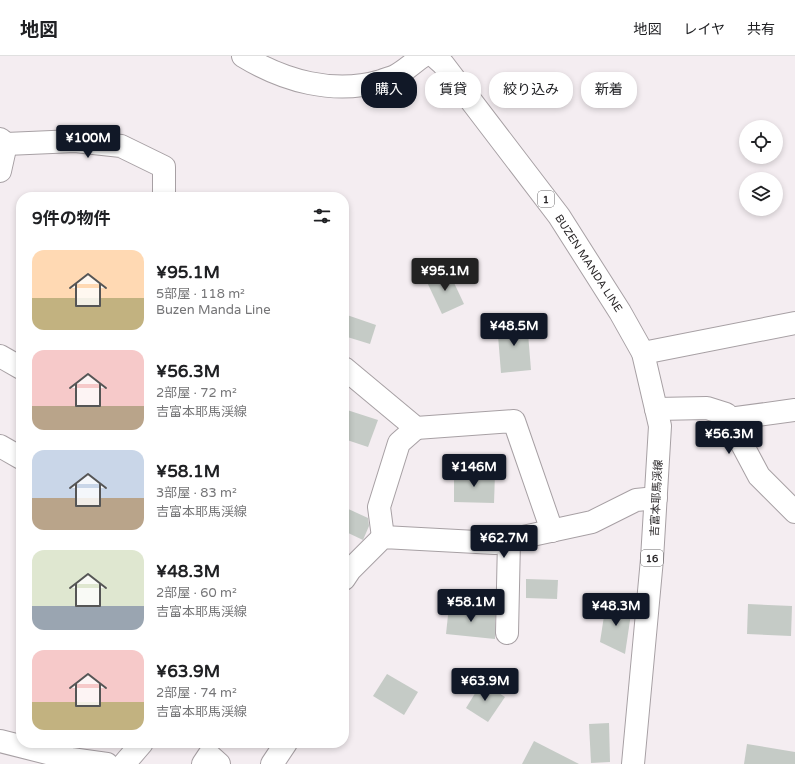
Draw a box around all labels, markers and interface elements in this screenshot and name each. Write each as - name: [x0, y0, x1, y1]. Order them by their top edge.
- text: 地図: [20, 19, 58, 41]
- text: 地図: [633, 21, 661, 38]
- text: レイヤ: [683, 21, 725, 38]
- text: 共有: [747, 21, 775, 38]
- chip: 購入: [361, 72, 417, 108]
- chip: 賃貸: [425, 72, 481, 108]
- chip: 絞り込み: [489, 72, 573, 108]
- chip: 新着: [581, 72, 637, 108]
- map controls: [739, 120, 783, 216]
- button: locate: [739, 120, 783, 164]
- pin: ¥100M: [60, 125, 116, 159]
- text: ¥100M: [65, 130, 111, 146]
- button: layers: [739, 172, 783, 216]
- road number: 1: [538, 191, 554, 207]
- icon: filters: [311, 205, 333, 227]
- text: 9件の物件: [32, 208, 111, 229]
- street label: BUZEN MANDA LINE: [552, 212, 625, 315]
- pin: ¥95.1M: [412, 258, 478, 292]
- text: ¥95.1M: [156, 262, 220, 283]
- text: ¥95.1M: [421, 263, 469, 279]
- icon: home: [64, 266, 112, 314]
- text: 5部屋 · 118 m²: [156, 286, 245, 302]
- text: Buzen Manda Line: [156, 302, 271, 318]
- pin: ¥48.5M: [481, 313, 547, 347]
- text: ¥48.5M: [490, 318, 538, 334]
- text: ¥56.3M: [156, 361, 220, 382]
- icon: home: [64, 366, 112, 414]
- text: 2部屋 · 72 m²: [156, 385, 237, 401]
- text: 吉富本耶馬渓線: [156, 404, 247, 420]
- pin: ¥56.3M: [696, 421, 762, 455]
- text: ¥56.3M: [705, 426, 753, 442]
- pin: ¥146M: [446, 454, 502, 488]
- text: ¥146M: [451, 459, 497, 475]
- street label: 吉富本耶馬渓線: [648, 459, 665, 537]
- text: ¥58.1M: [156, 461, 220, 482]
- icon: home: [64, 466, 112, 514]
- text: 3部屋 · 83 m²: [156, 485, 237, 501]
- text: 吉富本耶馬渓線: [156, 504, 247, 520]
- pin: ¥62.7M: [471, 525, 537, 559]
- text: ¥62.7M: [480, 530, 528, 546]
- road number: 16: [641, 550, 663, 566]
- text: ¥48.3M: [156, 561, 220, 582]
- icon: home: [64, 566, 112, 614]
- text: 2部屋 · 60 m²: [156, 585, 237, 601]
- pin: ¥58.1M: [438, 589, 504, 623]
- pin: ¥48.3M: [583, 593, 649, 627]
- text: ¥58.1M: [447, 594, 495, 610]
- text: ¥48.3M: [592, 598, 640, 614]
- text: 吉富本耶馬渓線: [156, 604, 247, 620]
- text: ¥63.9M: [156, 661, 220, 682]
- icon: home: [64, 666, 112, 714]
- pin: ¥63.9M: [452, 668, 518, 702]
- text: ¥63.9M: [461, 673, 509, 689]
- text: 2部屋 · 74 m²: [156, 685, 237, 701]
- text: 吉富本耶馬渓線: [156, 704, 247, 720]

